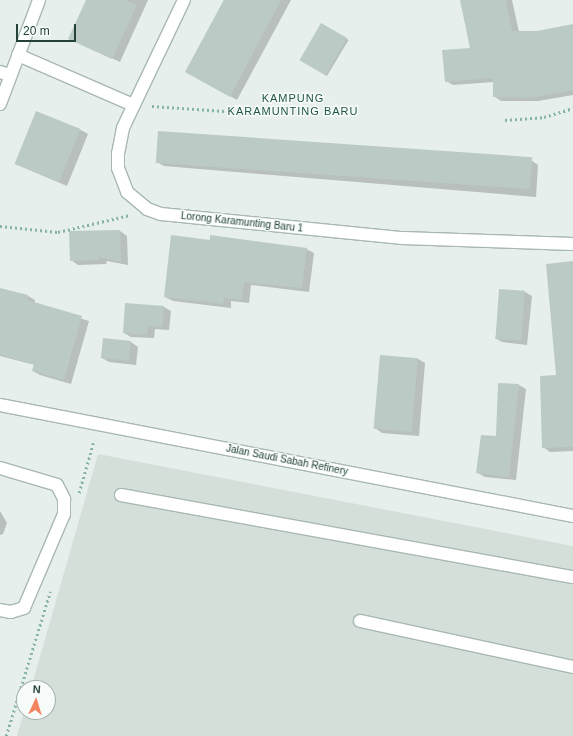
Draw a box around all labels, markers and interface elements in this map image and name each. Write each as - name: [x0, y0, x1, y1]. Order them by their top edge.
- scale bar: [18, 16, 78, 42]
- text: 20 m: [23, 24, 50, 38]
- district label: KAMPUNG KARAMUNTING BARU: [228, 92, 358, 118]
- street label: Lorong Karamunting Baru 1: [180, 210, 304, 234]
- street label: Jalan Saudi Sabah Refinery: [225, 442, 349, 478]
- north arrow: [16, 680, 56, 720]
- text: N: [32, 683, 41, 695]

